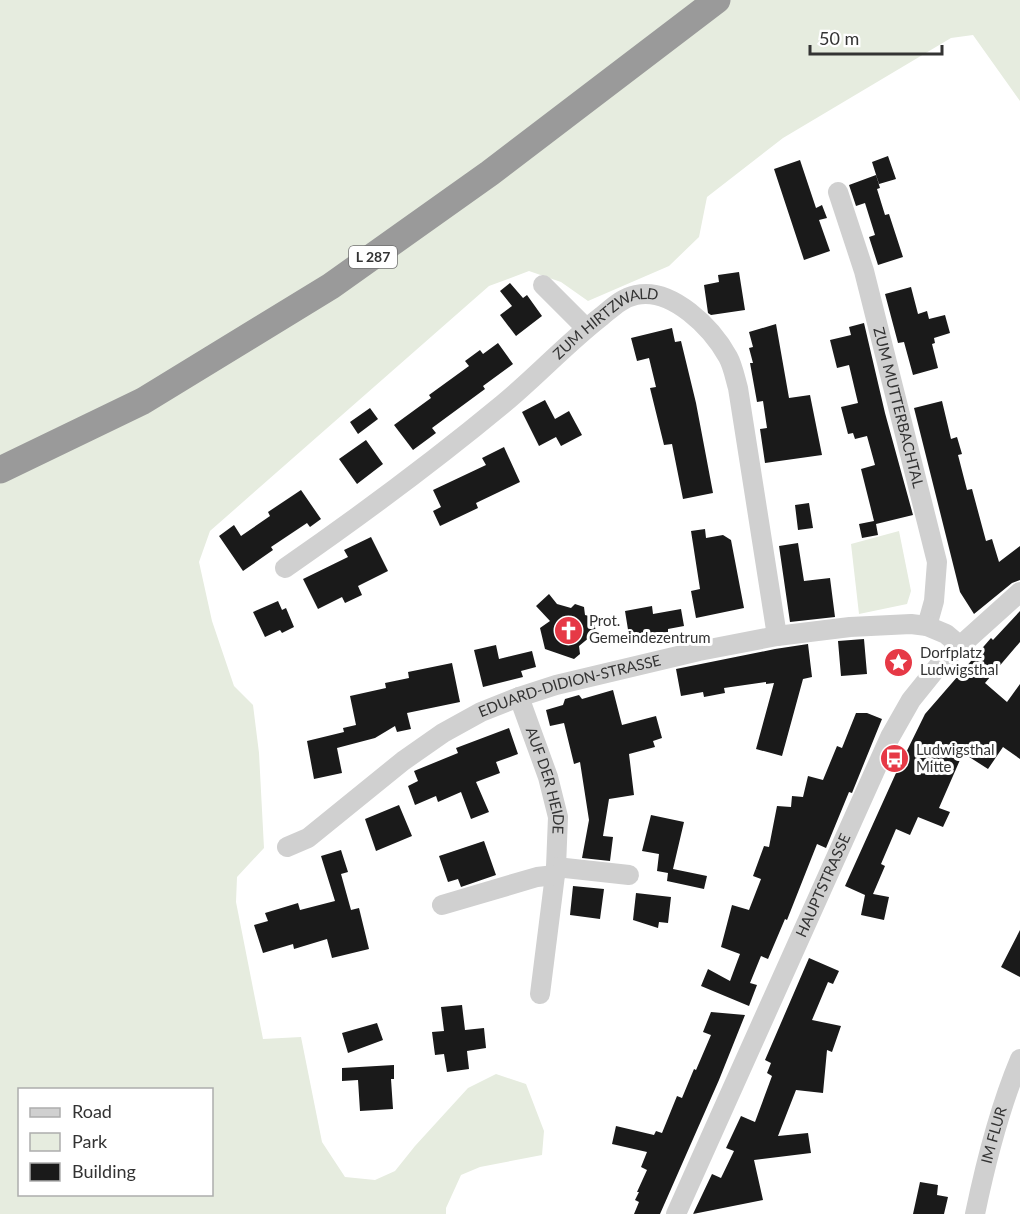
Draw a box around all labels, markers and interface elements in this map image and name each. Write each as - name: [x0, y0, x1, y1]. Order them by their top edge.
- scale bar: [810, 18, 942, 56]
- text: 50 m: [819, 27, 859, 49]
- road number: L 287: [349, 246, 397, 268]
- street label: ZUM HIRTZWALD: [549, 284, 660, 362]
- street label: ZUM MUTTERBACHTAL: [870, 325, 928, 490]
- place label: Prot. Gemeindezentrum: [589, 611, 711, 646]
- church icon: Prot. Gemeindezentrum: [552, 614, 584, 646]
- place label: Dorfplatz Ludwigsthal: [920, 643, 998, 678]
- place icon: Dorfplatz Ludwigsthal: [883, 646, 915, 678]
- street label: EDUARD-DIDION-STRASSE: [475, 650, 662, 720]
- street label: AUF DER HEIDE: [523, 724, 568, 834]
- place label: Ludwigsthal Mitte: [916, 740, 994, 775]
- bus stop icon: Ludwigsthal Mitte: [879, 743, 911, 775]
- street label: HAUPTSTRASSE: [791, 830, 854, 940]
- legend: [18, 1088, 213, 1196]
- text: Road: [72, 1100, 112, 1122]
- street label: IM FLUR: [977, 1104, 1010, 1165]
- text: Park: [72, 1130, 108, 1152]
- text: Building: [72, 1160, 136, 1182]

